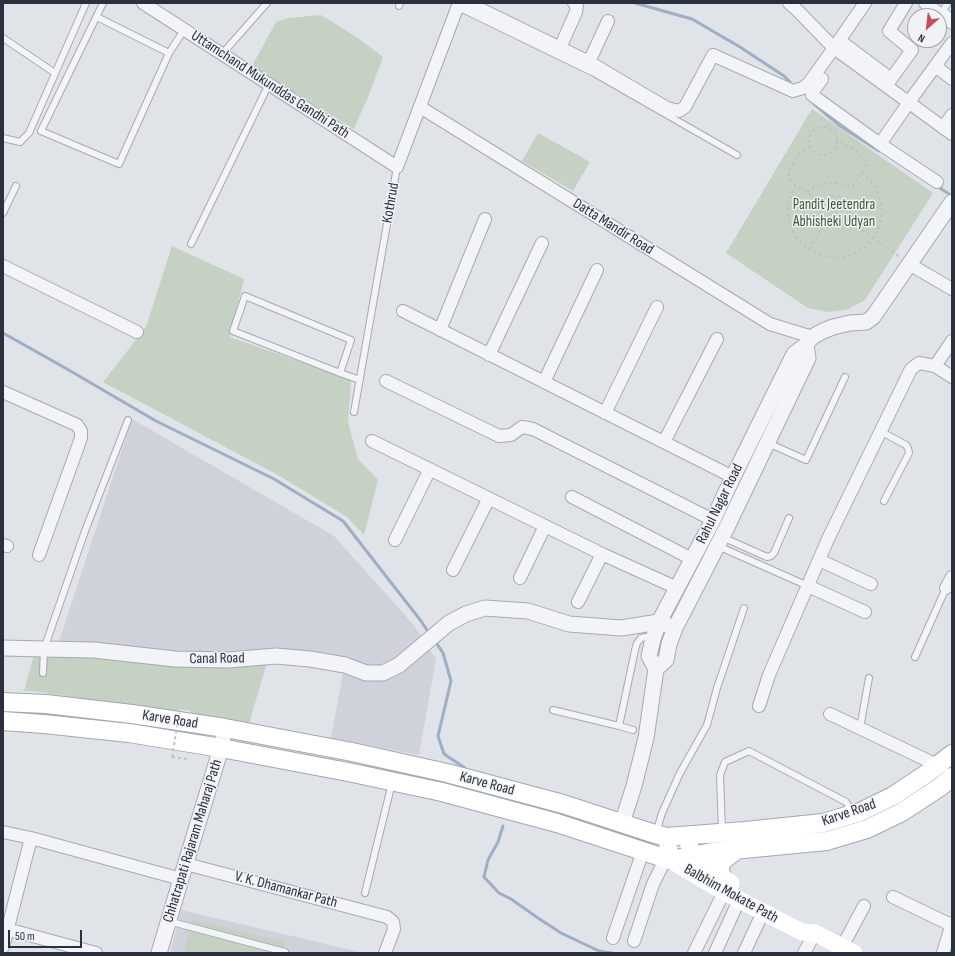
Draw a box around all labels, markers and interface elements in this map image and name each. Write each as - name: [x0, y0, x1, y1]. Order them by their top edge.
- north arrow: [907, 8, 947, 48]
- street label: Uttamchand Mukunddas Gandhi Path: [187, 27, 353, 143]
- text: N: [916, 31, 927, 45]
- street label: Kothrud: [379, 181, 403, 225]
- street label: Datta Mandir Road: [569, 195, 657, 259]
- park label: Pandit Jeetendra Abhisheki Udyan: [793, 196, 875, 231]
- street label: Rahul Nagar Road: [693, 461, 747, 547]
- street label: Canal Road: [189, 650, 245, 668]
- street label: Karve Road: [141, 707, 199, 733]
- street label: Chhatrapati Rajaram Maharaj Path: [160, 757, 226, 925]
- street label: Karve Road: [458, 768, 516, 800]
- street label: Karve Road: [820, 795, 878, 831]
- street label: Balbhim Mokate Path: [681, 861, 781, 927]
- street label: V. K. Dhamankar Path: [233, 868, 339, 912]
- scale bar: [10, 922, 84, 948]
- text: 50 m: [15, 929, 35, 944]

